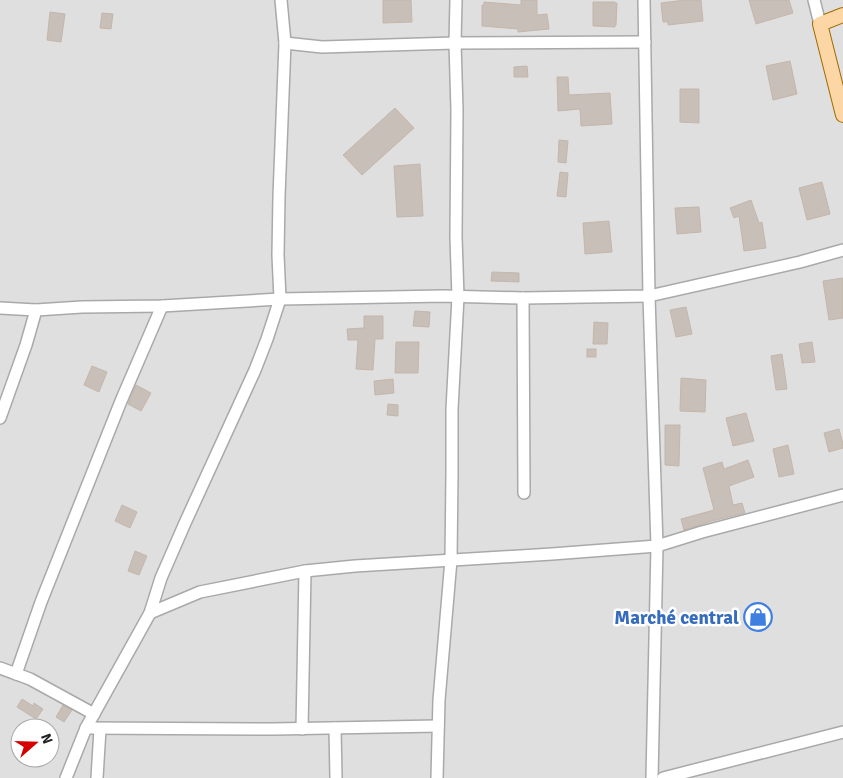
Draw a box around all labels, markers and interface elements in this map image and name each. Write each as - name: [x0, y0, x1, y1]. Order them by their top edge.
- shop icon: Marché central: [743, 602, 773, 632]
- place label: Marché central: [614, 606, 739, 630]
- north arrow: [10, 718, 60, 768]
- text: N: [37, 731, 56, 746]

